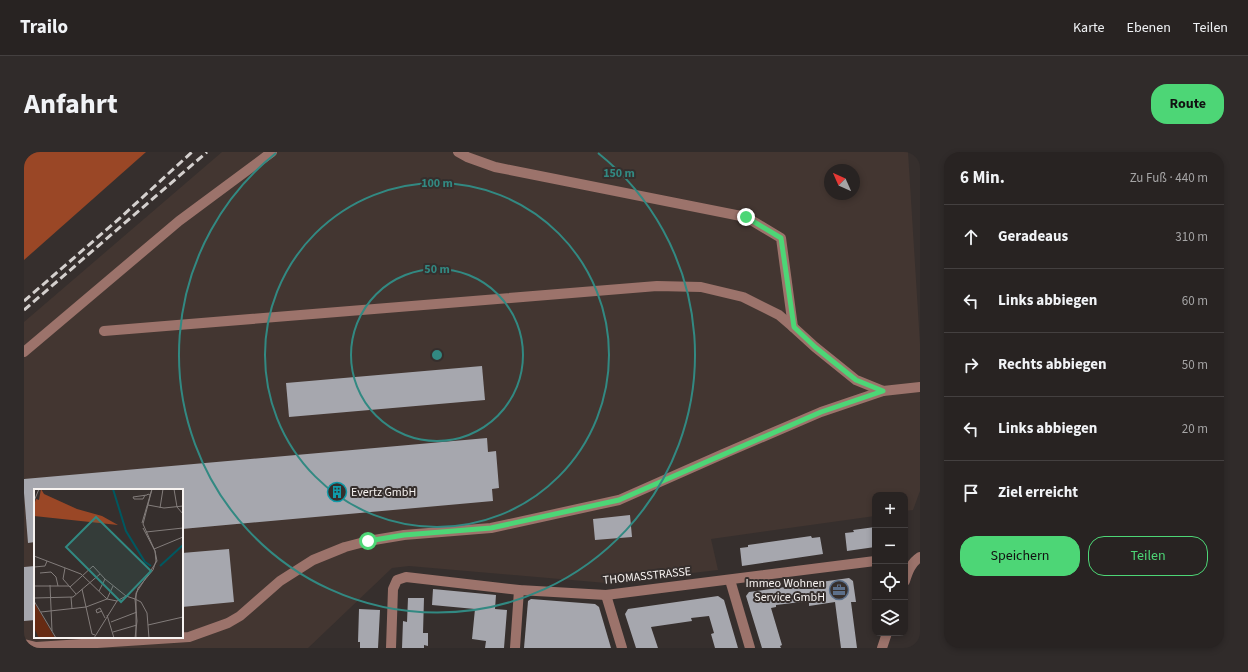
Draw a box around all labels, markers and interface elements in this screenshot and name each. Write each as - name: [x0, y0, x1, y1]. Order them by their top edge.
- text: Trailo: [20, 14, 68, 41]
- text: Karte: [1073, 18, 1105, 38]
- text: Ebenen: [1127, 18, 1171, 38]
- text: Teilen: [1193, 18, 1228, 38]
- text: Anfahrt: [24, 84, 118, 124]
- button: Route: [1151, 84, 1224, 124]
- north arrow: [824, 164, 860, 200]
- text: 150 m: [603, 165, 635, 182]
- text: 6 Min.: [960, 166, 1005, 190]
- text: Zu Fuß · 440 m: [1130, 169, 1208, 187]
- text: 100 m: [421, 175, 453, 192]
- route end: [737, 208, 755, 226]
- icon: ahead: [960, 226, 982, 248]
- text: Geradeaus: [998, 226, 1068, 247]
- text: 310 m: [1175, 228, 1208, 246]
- text: 50 m: [424, 261, 450, 278]
- icon: left: [960, 290, 982, 312]
- text: Links abbiegen: [998, 290, 1097, 311]
- text: 60 m: [1182, 292, 1208, 310]
- centre of rings: [430, 348, 444, 362]
- icon: right: [960, 354, 982, 376]
- text: Rechts abbiegen: [998, 354, 1107, 375]
- text: 50 m: [1182, 356, 1208, 374]
- icon: left: [960, 418, 982, 440]
- text: Links abbiegen: [998, 418, 1097, 439]
- text: 20 m: [1182, 420, 1208, 438]
- building icon: Evertz GmbH: [326, 481, 348, 503]
- icon: arrive: [960, 482, 982, 504]
- text: Ziel erreicht: [998, 482, 1078, 503]
- place label: Evertz GmbH: [351, 484, 416, 501]
- inset map: [34, 489, 183, 638]
- map controls: [872, 492, 908, 636]
- button: +: [872, 492, 908, 528]
- button: −: [872, 528, 908, 564]
- route start: [359, 532, 377, 550]
- button: Speichern: [960, 536, 1080, 576]
- button: Teilen: [1088, 536, 1208, 576]
- street label: THOMASSTRASSE: [602, 563, 692, 589]
- button: locate: [872, 564, 908, 600]
- place label: Immeo Wohnen Service GmbH: [746, 575, 825, 606]
- office icon: Immeo Wohnen Service GmbH: [828, 579, 850, 601]
- button: layers: [872, 600, 908, 636]

